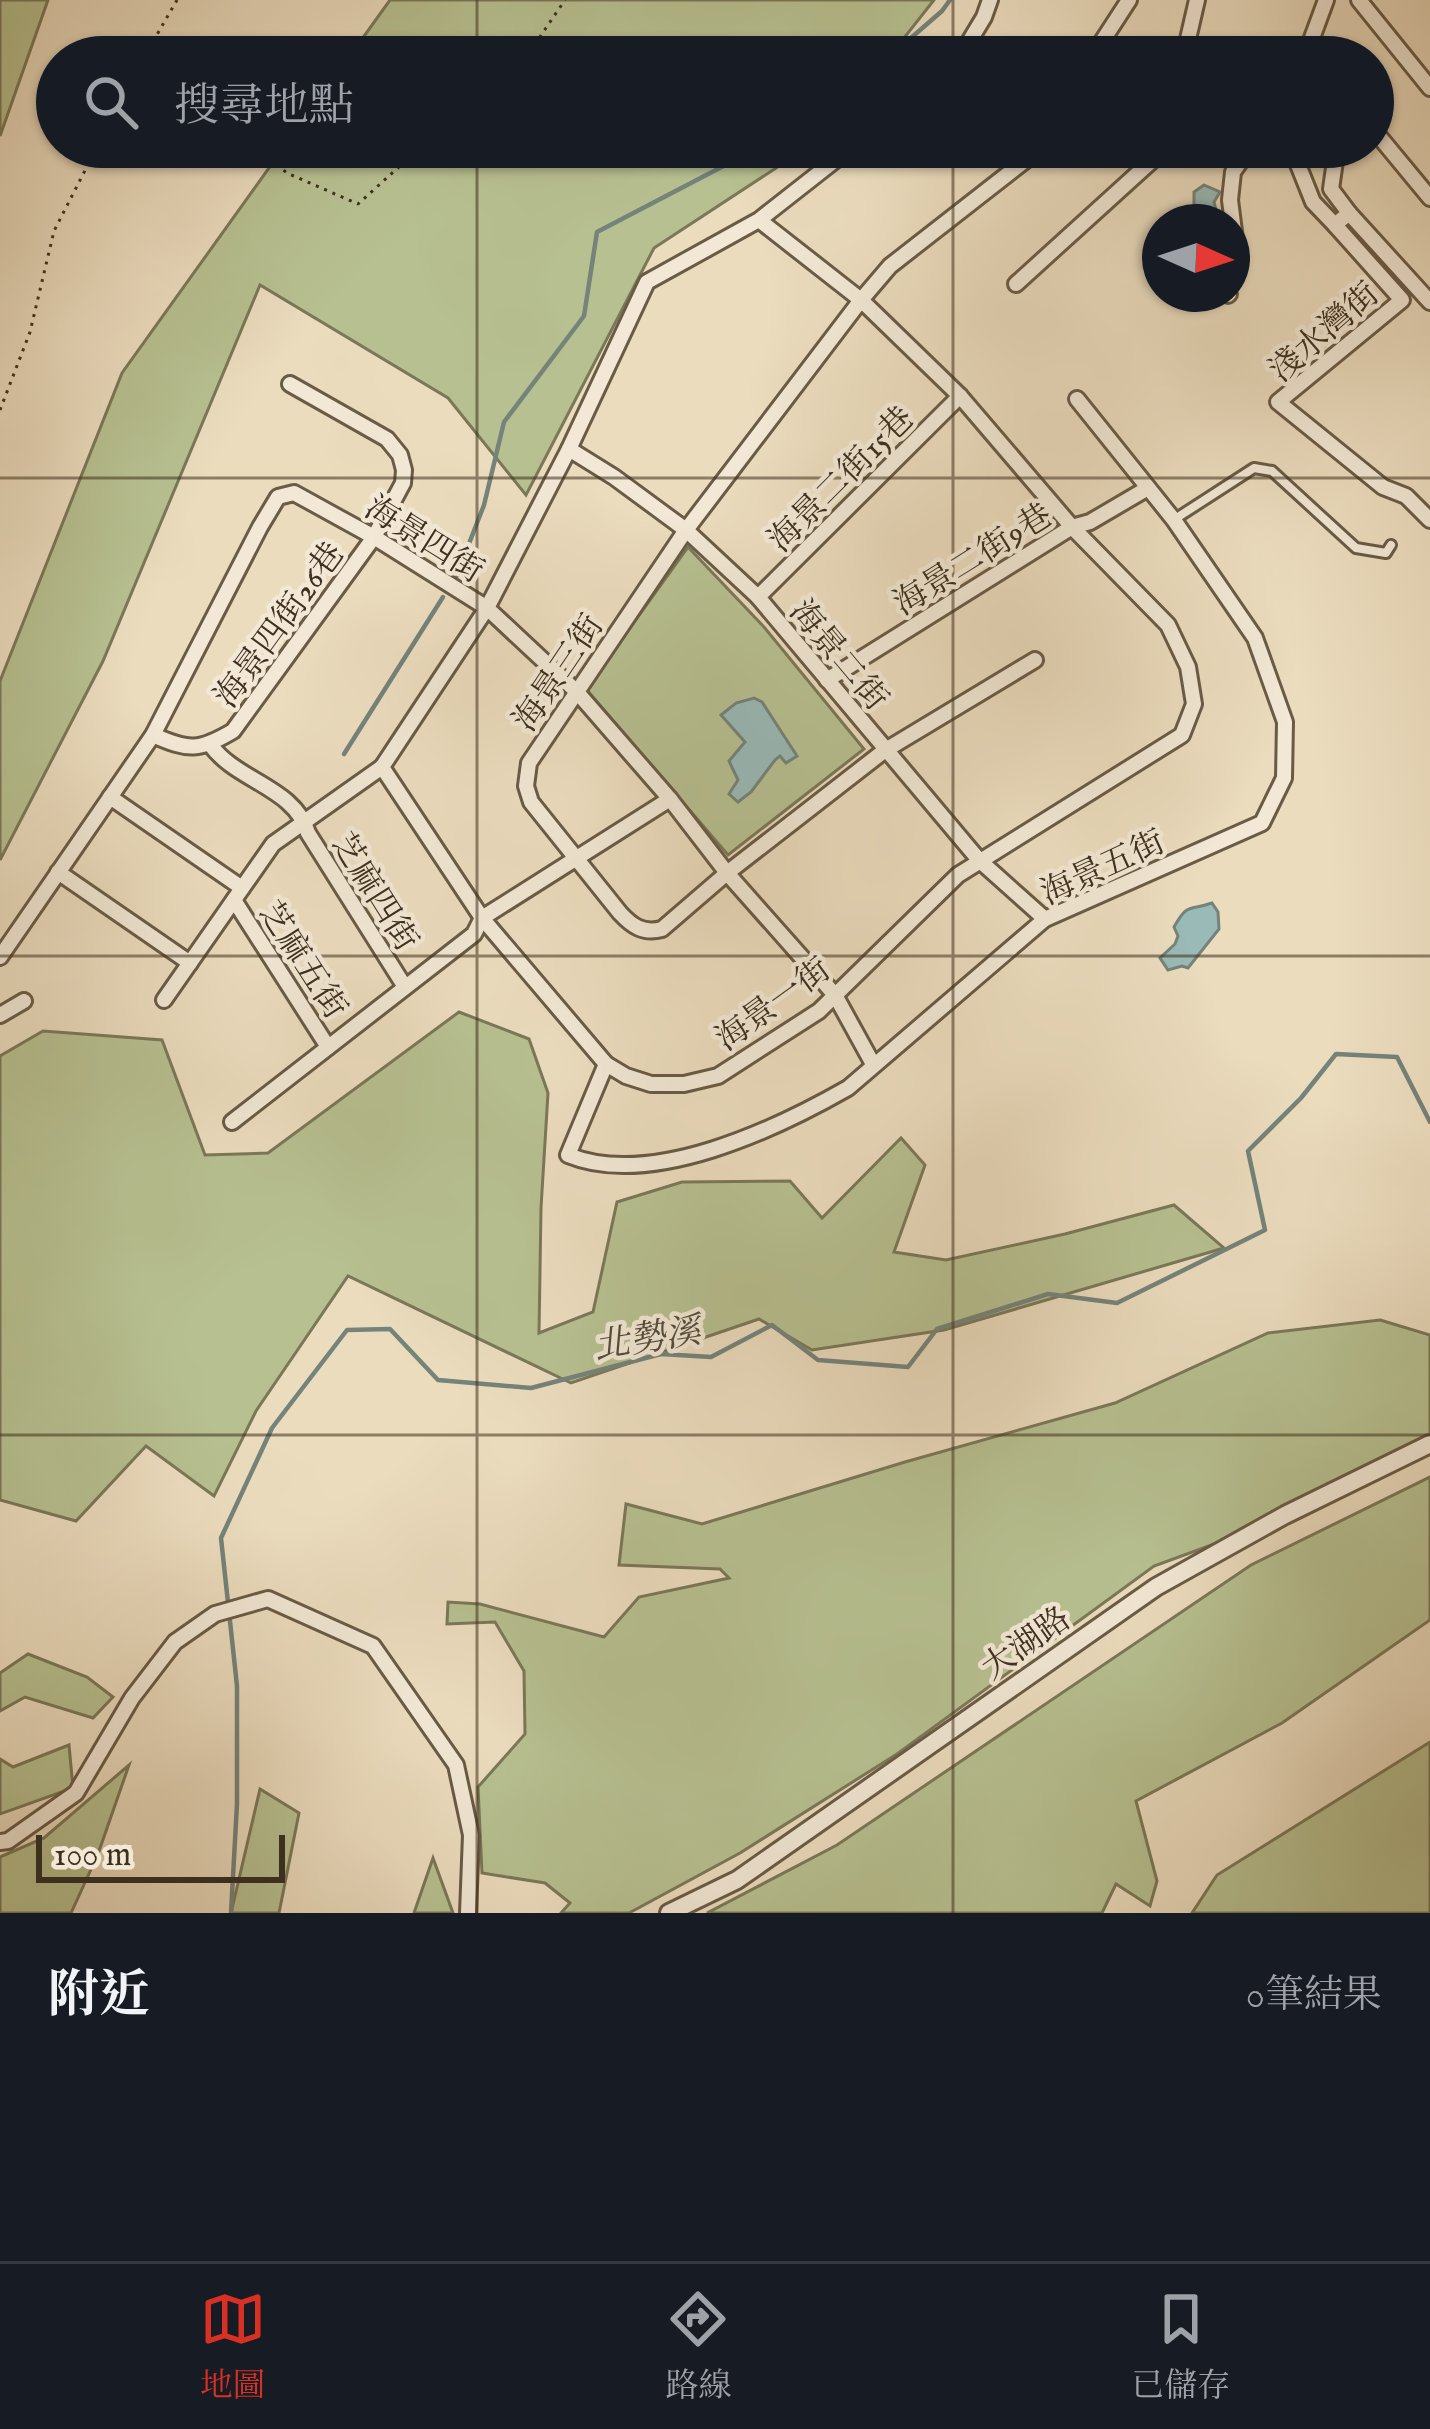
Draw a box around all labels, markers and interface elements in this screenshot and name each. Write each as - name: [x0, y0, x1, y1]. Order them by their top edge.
- search box: [36, 36, 1394, 168]
- icon: search: [78, 69, 144, 135]
- text: 搜尋地點: [174, 79, 354, 136]
- north arrow: [1142, 204, 1250, 312]
- street label: 淺水灣街: [1261, 274, 1389, 392]
- street label: 海景二街15巷: [760, 398, 924, 562]
- street label: 海景四街: [356, 488, 491, 593]
- street label: 海景二街9巷: [886, 495, 1061, 626]
- street label: 海景四街26巷: [206, 535, 355, 717]
- street label: 海景二街: [779, 592, 896, 720]
- street label: 海景三街: [505, 607, 614, 740]
- street label: 海景五街: [1035, 822, 1172, 916]
- street label: 芝麻四街: [321, 825, 426, 960]
- street label: 芝麻五街: [248, 894, 355, 1027]
- street label: 海景一街: [708, 950, 840, 1061]
- water label: 北勢溪: [591, 1308, 708, 1371]
- street label: 大湖路: [974, 1599, 1079, 1690]
- scale bar: [36, 1829, 285, 1882]
- text: 100 m: [54, 1835, 131, 1877]
- text: 附近: [48, 1965, 150, 2030]
- text: 0筆結果: [1246, 1972, 1382, 2021]
- tab: 地圖: [200, 2286, 266, 2408]
- tab: 路線: [665, 2286, 731, 2408]
- tab: 已儲存: [1131, 2286, 1230, 2408]

